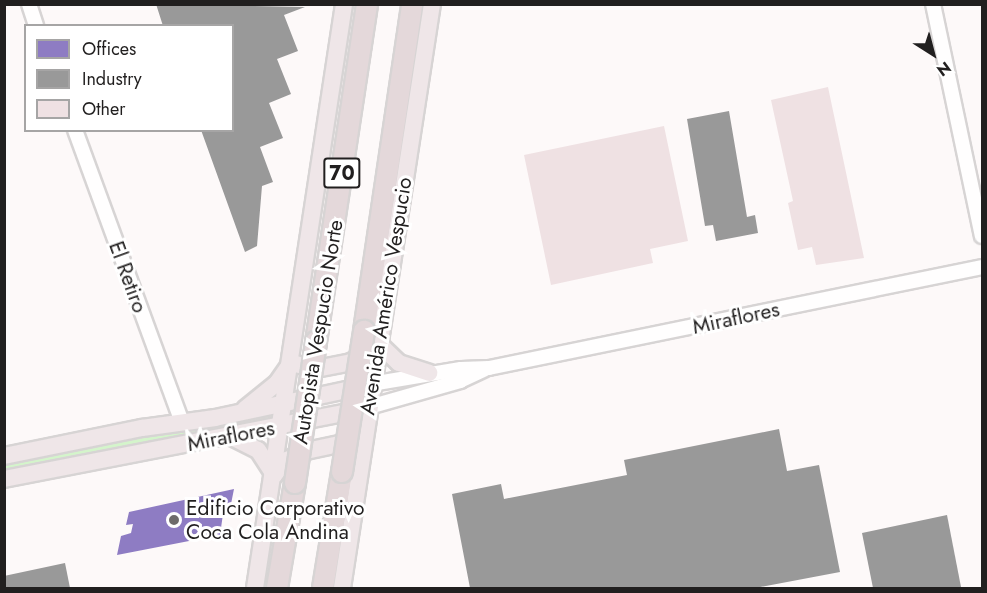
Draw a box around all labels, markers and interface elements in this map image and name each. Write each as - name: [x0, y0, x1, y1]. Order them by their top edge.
- legend: [24, 24, 234, 132]
- north arrow: [903, 24, 963, 84]
- text: Offices: [82, 36, 136, 62]
- text: N: [932, 56, 956, 82]
- text: Industry: [82, 66, 142, 92]
- text: Other: [82, 96, 125, 122]
- road number: 70: [322, 156, 362, 190]
- street label: Avenida Américo Vespucio: [355, 175, 417, 417]
- street label: Autopista Vespucio Norte: [288, 218, 348, 446]
- street label: El Retiro: [103, 238, 153, 316]
- street label: Miraflores: [690, 297, 782, 339]
- street label: Miraflores: [185, 415, 277, 457]
- place label: Edificio Corporativo Coca Cola Andina: [186, 495, 364, 545]
- marker: Edificio Corporativo Coca Cola Andina: [167, 513, 181, 527]

